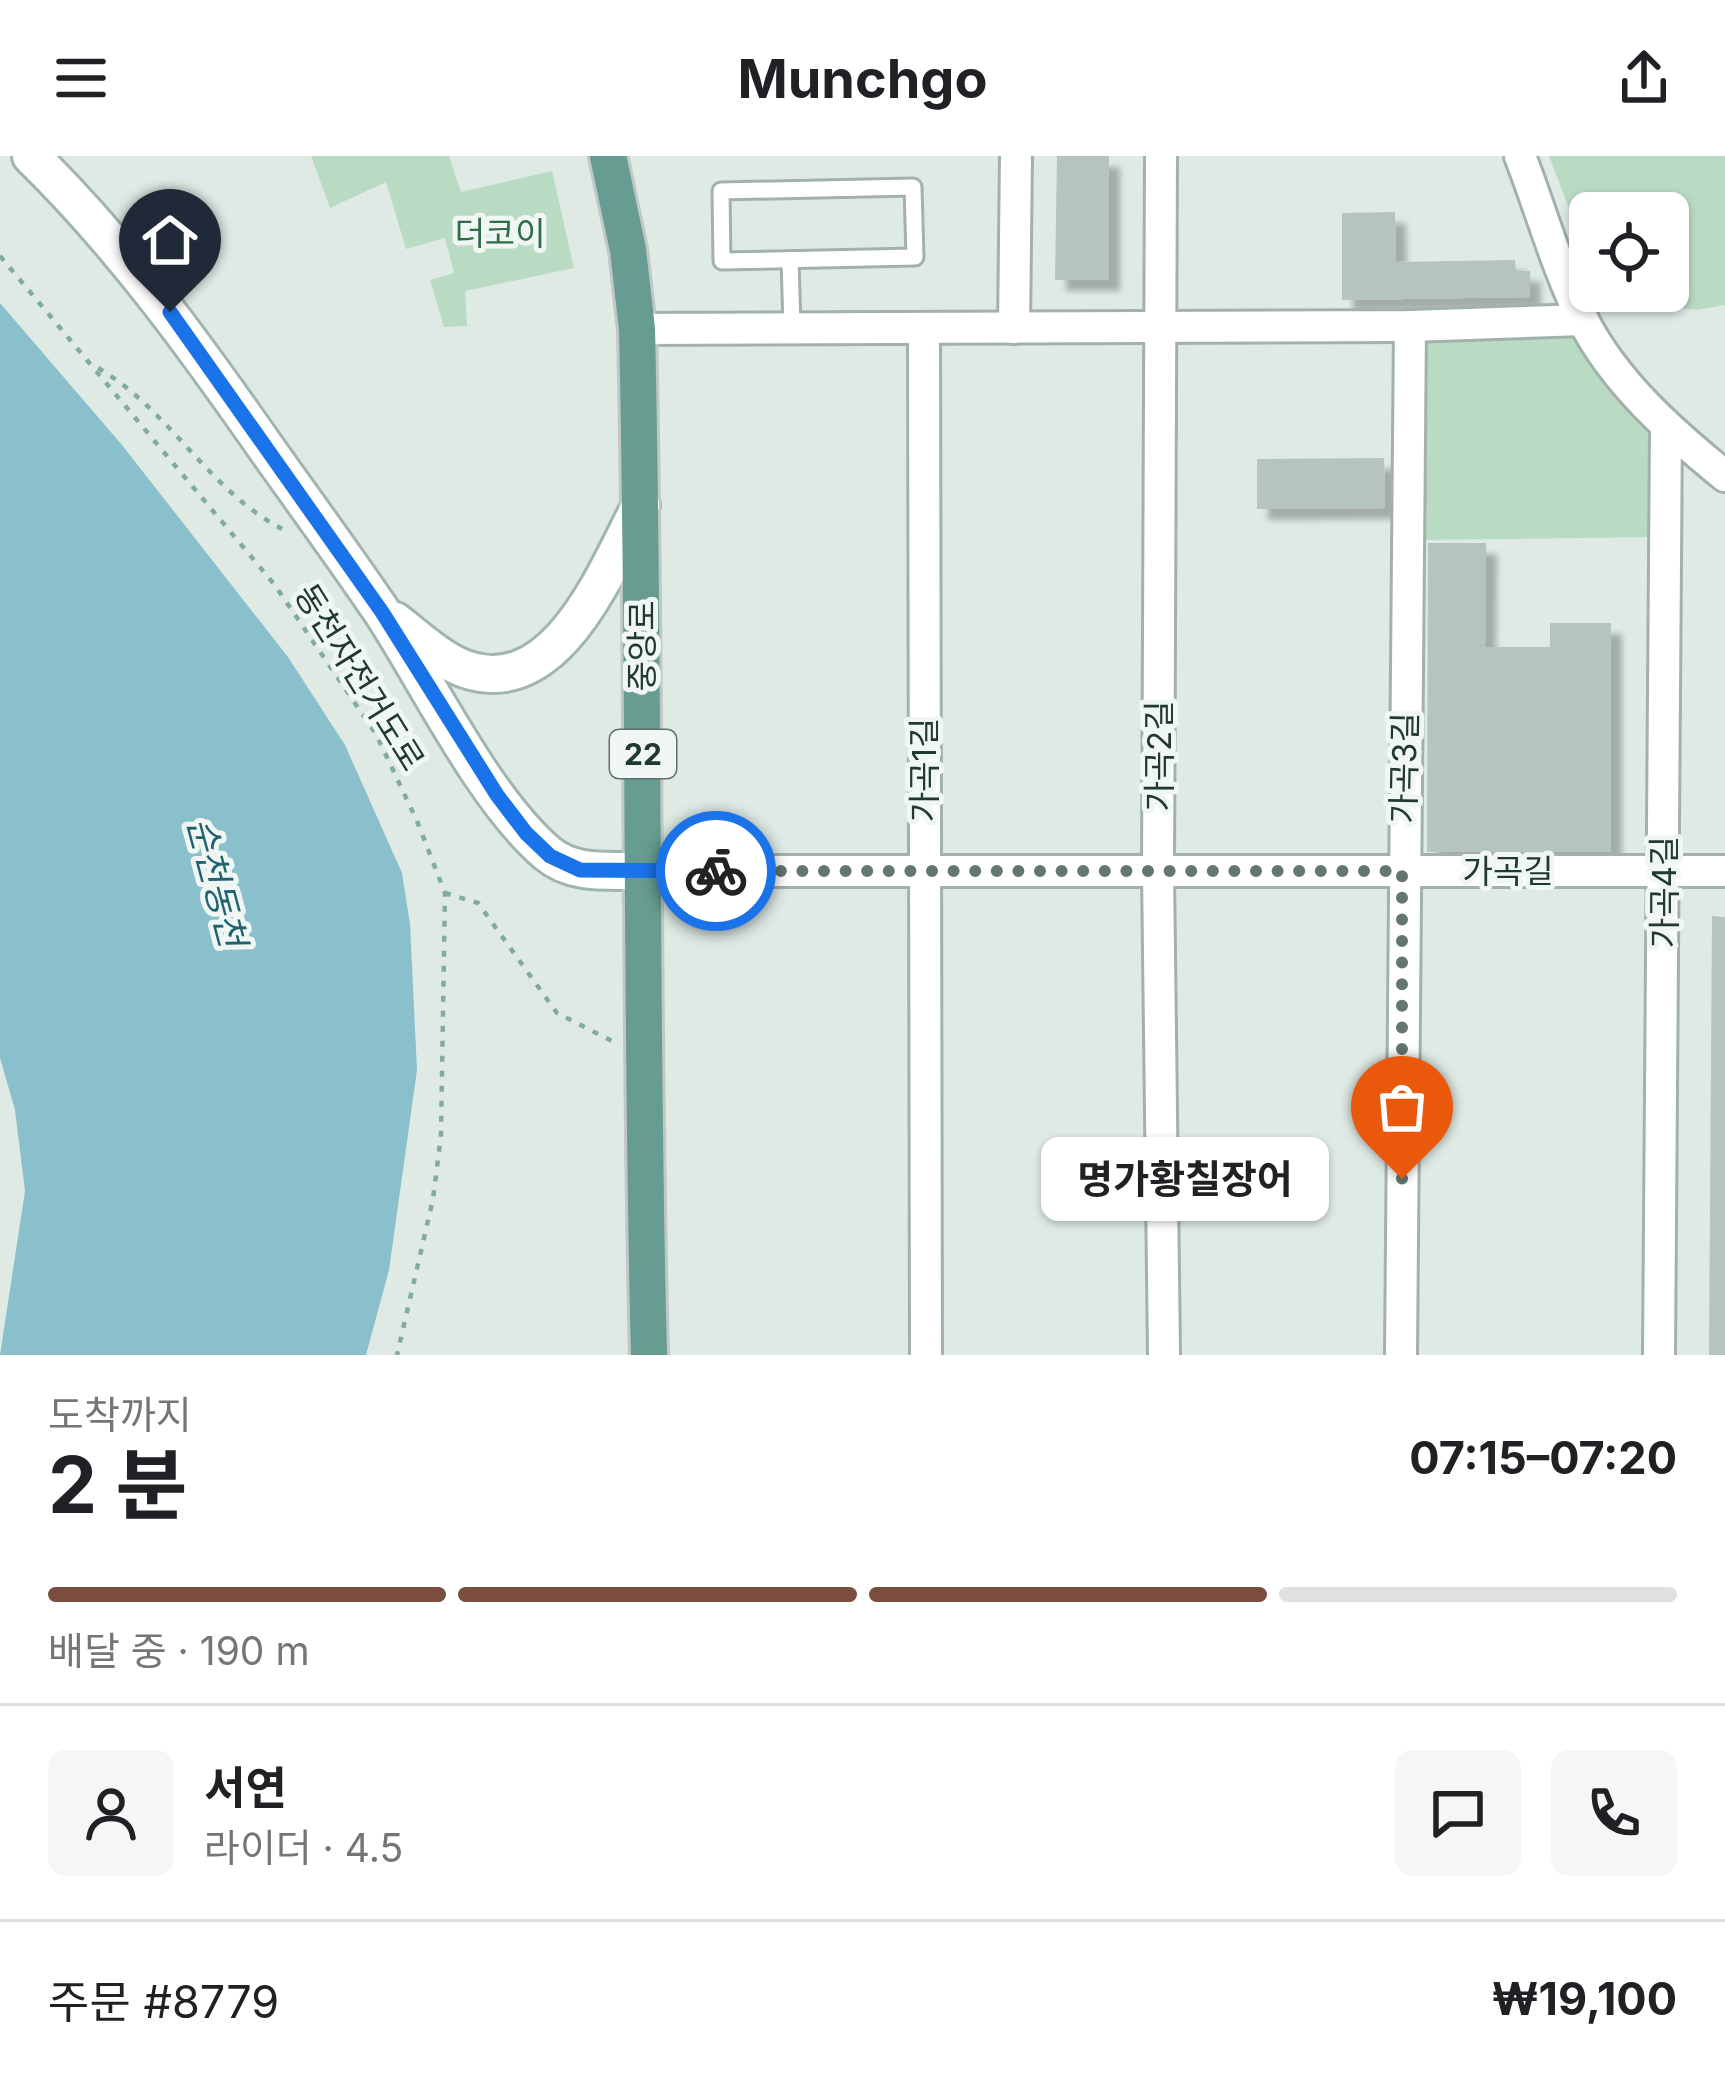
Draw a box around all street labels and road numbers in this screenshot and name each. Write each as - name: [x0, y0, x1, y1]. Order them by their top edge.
- street label: 동천자전거도로: [287, 576, 433, 778]
- street label: 중앙로: [622, 600, 662, 692]
- street label: 가곡2길: [1139, 700, 1179, 812]
- street label: 가곡3길: [1383, 712, 1425, 824]
- street label: 가곡1길: [904, 718, 944, 822]
- road number: 22: [610, 730, 676, 778]
- street label: 가곡4길: [1644, 836, 1684, 948]
- street label: 가곡길: [1462, 851, 1554, 891]

